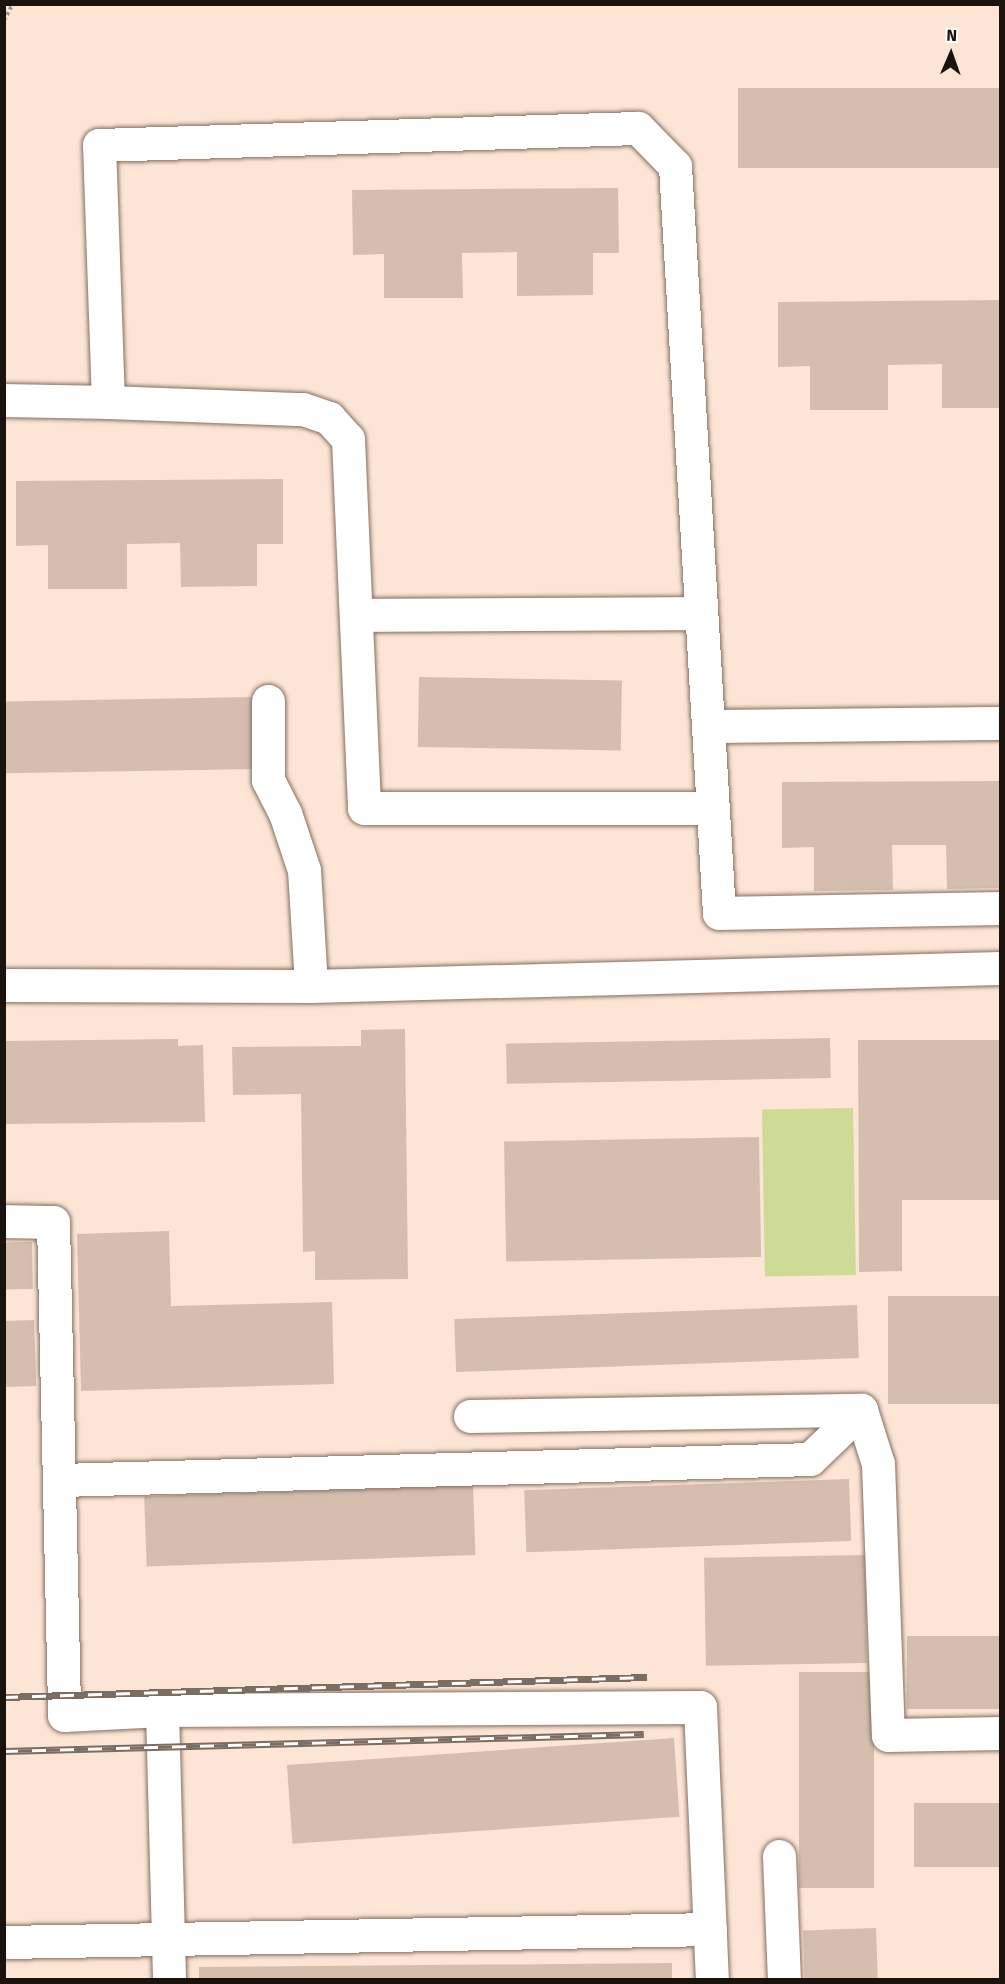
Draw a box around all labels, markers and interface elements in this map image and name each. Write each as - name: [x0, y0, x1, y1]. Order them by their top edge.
- north arrow: [921, 24, 981, 84]
- text: N: [946, 26, 957, 45]

